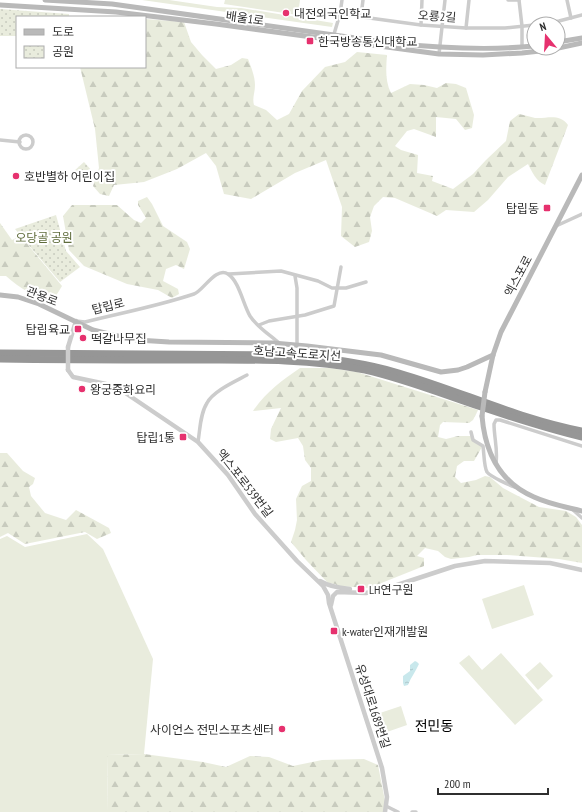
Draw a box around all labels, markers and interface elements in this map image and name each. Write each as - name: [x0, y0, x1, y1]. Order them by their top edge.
- place label: 대전외국인학교: [294, 6, 371, 21]
- street label: 오룡2길: [417, 7, 457, 25]
- street label: 배울1로: [225, 8, 265, 28]
- marker: 대전외국인학교: [281, 8, 291, 18]
- legend: [16, 16, 146, 68]
- north arrow: [526, 16, 566, 56]
- text: N: [538, 19, 548, 34]
- text: 도로: [52, 24, 74, 39]
- place label: 한국방송통신대학교: [318, 34, 417, 49]
- marker: 한국방송통신대학교: [305, 36, 315, 46]
- text: 공원: [52, 44, 74, 59]
- place label: 호반별하 어린이집: [24, 169, 115, 184]
- marker: 호반별하 어린이집: [11, 171, 21, 181]
- place label: 탑립동: [506, 201, 539, 216]
- marker: 탑립동: [542, 203, 552, 213]
- park label: 오당골 공원: [15, 230, 73, 245]
- street label: 엑스포로: [501, 253, 535, 299]
- street label: 관용로: [24, 283, 60, 309]
- street label: 탑립로: [90, 295, 126, 317]
- place label: 탑립육교: [26, 322, 70, 337]
- marker: 탑립육교: [73, 324, 83, 334]
- place label: 떡갈나무집: [91, 331, 146, 346]
- marker: 떡갈나무집: [78, 333, 88, 343]
- street label: 호남고속도로지선: [252, 342, 342, 364]
- place label: 왕궁중화요리: [90, 382, 156, 397]
- marker: 왕궁중화요리: [77, 384, 87, 394]
- place label: 탑립1통: [136, 430, 175, 445]
- marker: 탑립1통: [178, 432, 188, 442]
- street label: 엑스포로539번길: [214, 446, 276, 520]
- place label: LH연구원: [369, 582, 414, 597]
- marker: LH연구원: [356, 584, 366, 594]
- place label: k-water인재개발원: [342, 624, 428, 639]
- marker: k-water인재개발원: [329, 626, 339, 636]
- street label: 유성대로1689번길: [352, 662, 394, 750]
- district label: 전민동: [415, 717, 453, 735]
- place label: 사이언스 전민스포츠센터: [150, 722, 274, 737]
- marker: 사이언스 전민스포츠센터: [277, 724, 287, 734]
- scale bar: [438, 770, 548, 796]
- text: 200 m: [444, 776, 471, 791]

